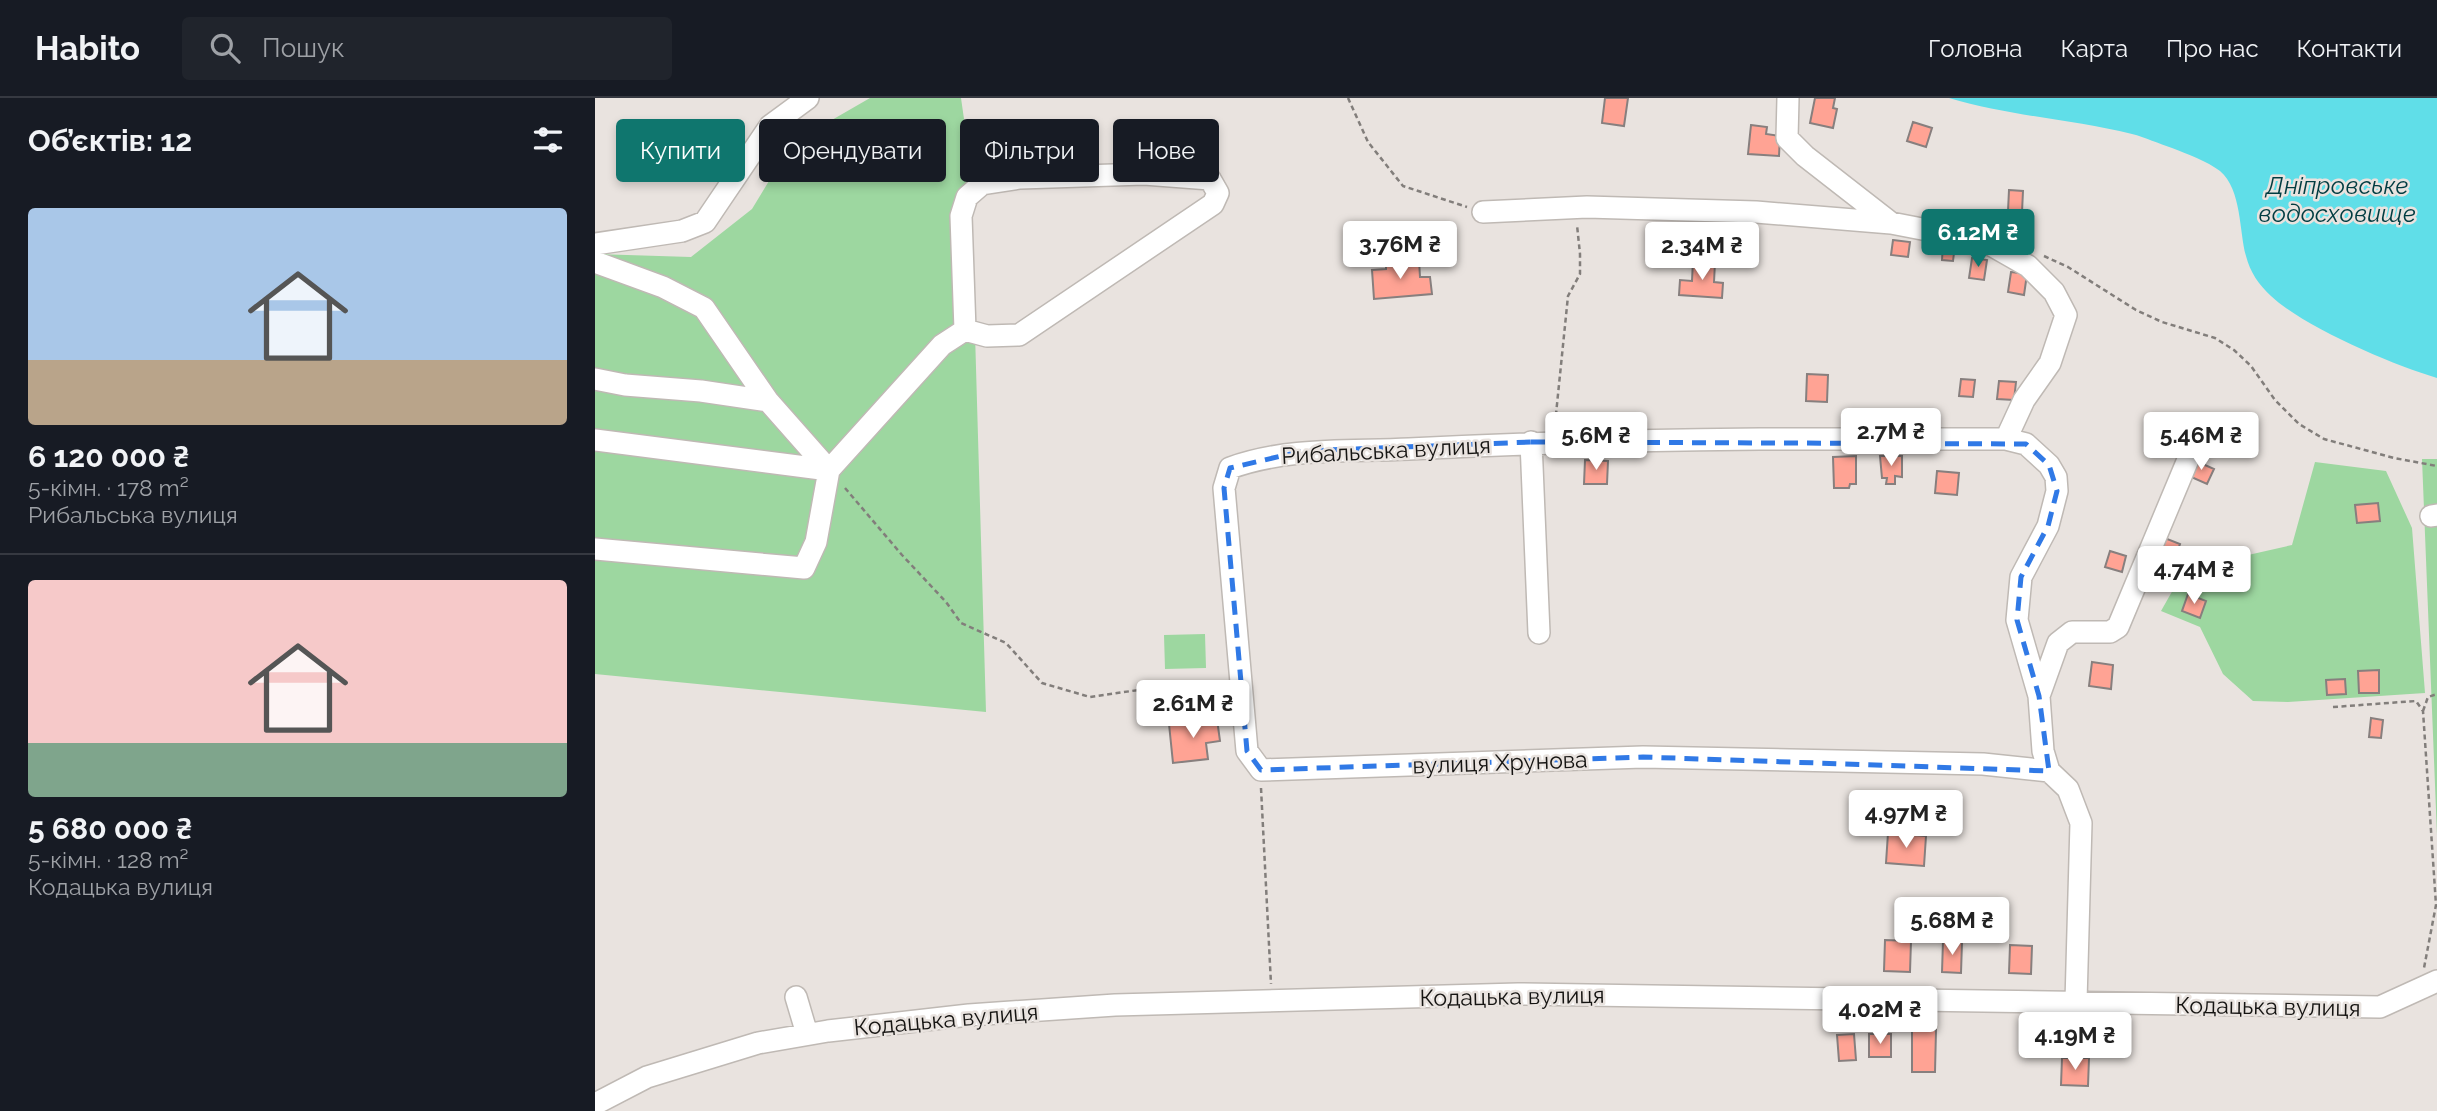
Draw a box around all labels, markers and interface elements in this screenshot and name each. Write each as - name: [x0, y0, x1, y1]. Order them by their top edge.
- search box: [182, 17, 672, 80]
- text: Habito: [35, 29, 140, 68]
- icon: search: [206, 29, 244, 67]
- text: Пошук: [262, 33, 345, 63]
- text: Головна: [1928, 34, 2022, 63]
- text: Карта: [2060, 34, 2128, 63]
- text: Про нас: [2166, 34, 2259, 63]
- text: Контакти: [2297, 34, 2402, 63]
- chip: Купити: [616, 119, 745, 182]
- chip: Орендувати: [759, 119, 946, 182]
- chip: Фільтри: [960, 119, 1099, 182]
- chip: Нове: [1113, 119, 1219, 182]
- icon: filters: [529, 121, 567, 159]
- text: Об’єктів: 12: [28, 123, 192, 158]
- water label: Дніпровське водосховище: [2258, 171, 2416, 228]
- pin: 6.12M ₴: [1913, 209, 2043, 269]
- text: 6.12M ₴: [1937, 218, 2019, 245]
- pin: 3.76M ₴: [1335, 222, 1465, 281]
- pin: 2.34M ₴: [1637, 222, 1767, 282]
- text: 3.76M ₴: [1359, 230, 1441, 257]
- text: 2.34M ₴: [1661, 231, 1743, 258]
- icon: home: [235, 253, 361, 379]
- pin: 2.7M ₴: [1834, 408, 1948, 468]
- pin: 5.6M ₴: [1539, 412, 1653, 472]
- pin: 5.46M ₴: [2136, 412, 2266, 472]
- text: 2.7M ₴: [1857, 417, 1925, 444]
- text: 5.6M ₴: [1561, 421, 1631, 448]
- text: 5.46M ₴: [2160, 421, 2242, 448]
- street label: Рибальська вулиця: [1281, 431, 1491, 469]
- text: 6 120 000 ₴: [28, 439, 189, 474]
- text: 5-кімн. · 178 m²: [28, 474, 189, 501]
- text: Рибальська вулиця: [28, 501, 238, 528]
- pin: 4.74M ₴: [2129, 546, 2259, 606]
- text: 4.74M ₴: [2154, 555, 2234, 582]
- icon: home: [235, 625, 361, 751]
- pin: 2.61M ₴: [1128, 680, 1258, 740]
- text: 2.61M ₴: [1152, 689, 1234, 716]
- street label: вулиця Хрунова: [1412, 745, 1588, 779]
- pin: 4.97M ₴: [1841, 790, 1971, 850]
- text: 4.97M ₴: [1865, 799, 1947, 826]
- text: 5 680 000 ₴: [28, 811, 192, 846]
- text: 5-кімн. · 128 m²: [28, 846, 188, 873]
- text: Кодацька вулиця: [28, 873, 213, 900]
- pin: 5.68M ₴: [1887, 898, 2017, 957]
- text: 5.68M ₴: [1910, 906, 1994, 933]
- street label: Кодацька вулиця: [1419, 981, 1605, 1011]
- pin: 4.02M ₴: [1815, 986, 1945, 1046]
- street label: Кодацька вулиця: [2175, 991, 2361, 1021]
- text: 4.02M ₴: [1838, 995, 1922, 1022]
- street label: Кодацька вулиця: [853, 997, 1039, 1041]
- pin: 4.19M ₴: [2010, 1012, 2140, 1072]
- text: 4.19M ₴: [2035, 1021, 2115, 1048]

